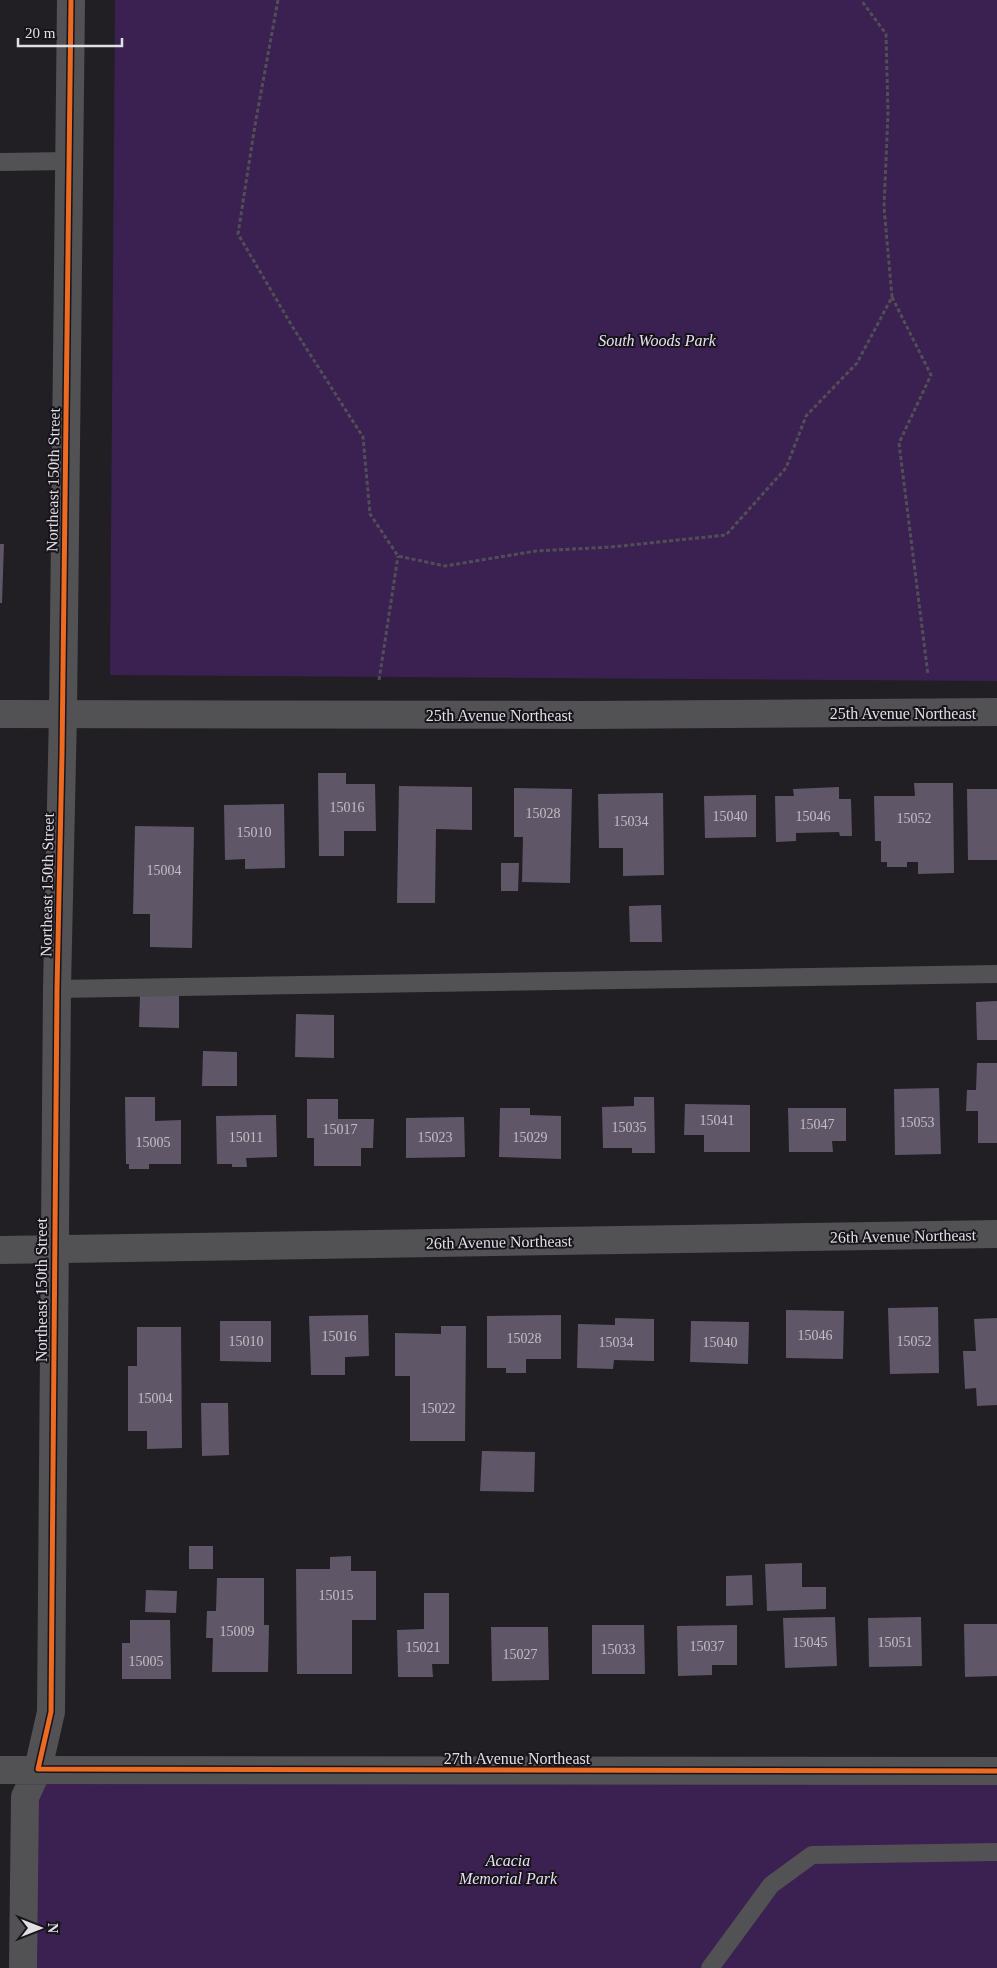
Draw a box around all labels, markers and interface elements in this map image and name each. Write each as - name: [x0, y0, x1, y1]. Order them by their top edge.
- scale bar: [18, 15, 121, 47]
- text: 20 m: [25, 25, 56, 41]
- park label: South Woods Park: [598, 332, 717, 349]
- street label: Northeast 150th Street: [43, 407, 63, 552]
- street label: 25th Avenue Northeast: [830, 705, 977, 722]
- street label: 25th Avenue Northeast: [426, 707, 573, 724]
- house number: 15016: [330, 800, 365, 815]
- house number: 15028: [526, 806, 561, 821]
- house number: 15040: [713, 809, 748, 824]
- house number: 15046: [796, 809, 831, 824]
- house number: 15052: [897, 811, 932, 826]
- street label: Northeast 150th Street: [37, 812, 57, 957]
- house number: 15034: [614, 814, 649, 829]
- house number: 15010: [237, 825, 272, 840]
- house number: 15004: [147, 863, 182, 878]
- house number: 15041: [700, 1113, 735, 1128]
- house number: 15053: [900, 1115, 935, 1130]
- house number: 15047: [800, 1117, 835, 1132]
- house number: 15035: [612, 1120, 647, 1135]
- house number: 15017: [323, 1122, 358, 1137]
- house number: 15011: [229, 1130, 263, 1145]
- house number: 15023: [418, 1130, 453, 1145]
- house number: 15029: [513, 1130, 548, 1145]
- house number: 15005: [136, 1135, 171, 1150]
- street label: Northeast 150th Street: [33, 1217, 50, 1362]
- street label: 26th Avenue Northeast: [830, 1226, 977, 1246]
- street label: 26th Avenue Northeast: [426, 1232, 573, 1252]
- house number: 15046: [798, 1328, 833, 1343]
- house number: 15016: [322, 1329, 357, 1344]
- house number: 15028: [507, 1331, 542, 1346]
- house number: 15010: [229, 1334, 264, 1349]
- house number: 15052: [897, 1334, 932, 1349]
- house number: 15034: [599, 1335, 634, 1350]
- house number: 15040: [703, 1335, 738, 1350]
- house number: 15004: [138, 1391, 173, 1406]
- house number: 15022: [421, 1401, 456, 1416]
- house number: 15015: [319, 1588, 354, 1603]
- house number: 15009: [220, 1624, 255, 1639]
- house number: 15045: [793, 1635, 828, 1650]
- house number: 15051: [878, 1635, 913, 1650]
- house number: 15037: [690, 1639, 725, 1654]
- house number: 15021: [406, 1640, 441, 1655]
- house number: 15033: [601, 1642, 636, 1657]
- house number: 15027: [503, 1647, 538, 1662]
- house number: 15005: [129, 1654, 164, 1669]
- street label: 27th Avenue Northeast: [444, 1750, 591, 1767]
- park label: Acacia Memorial Park: [458, 1852, 558, 1887]
- north arrow: [15, 1903, 65, 1953]
- text: N: [45, 1923, 60, 1933]

